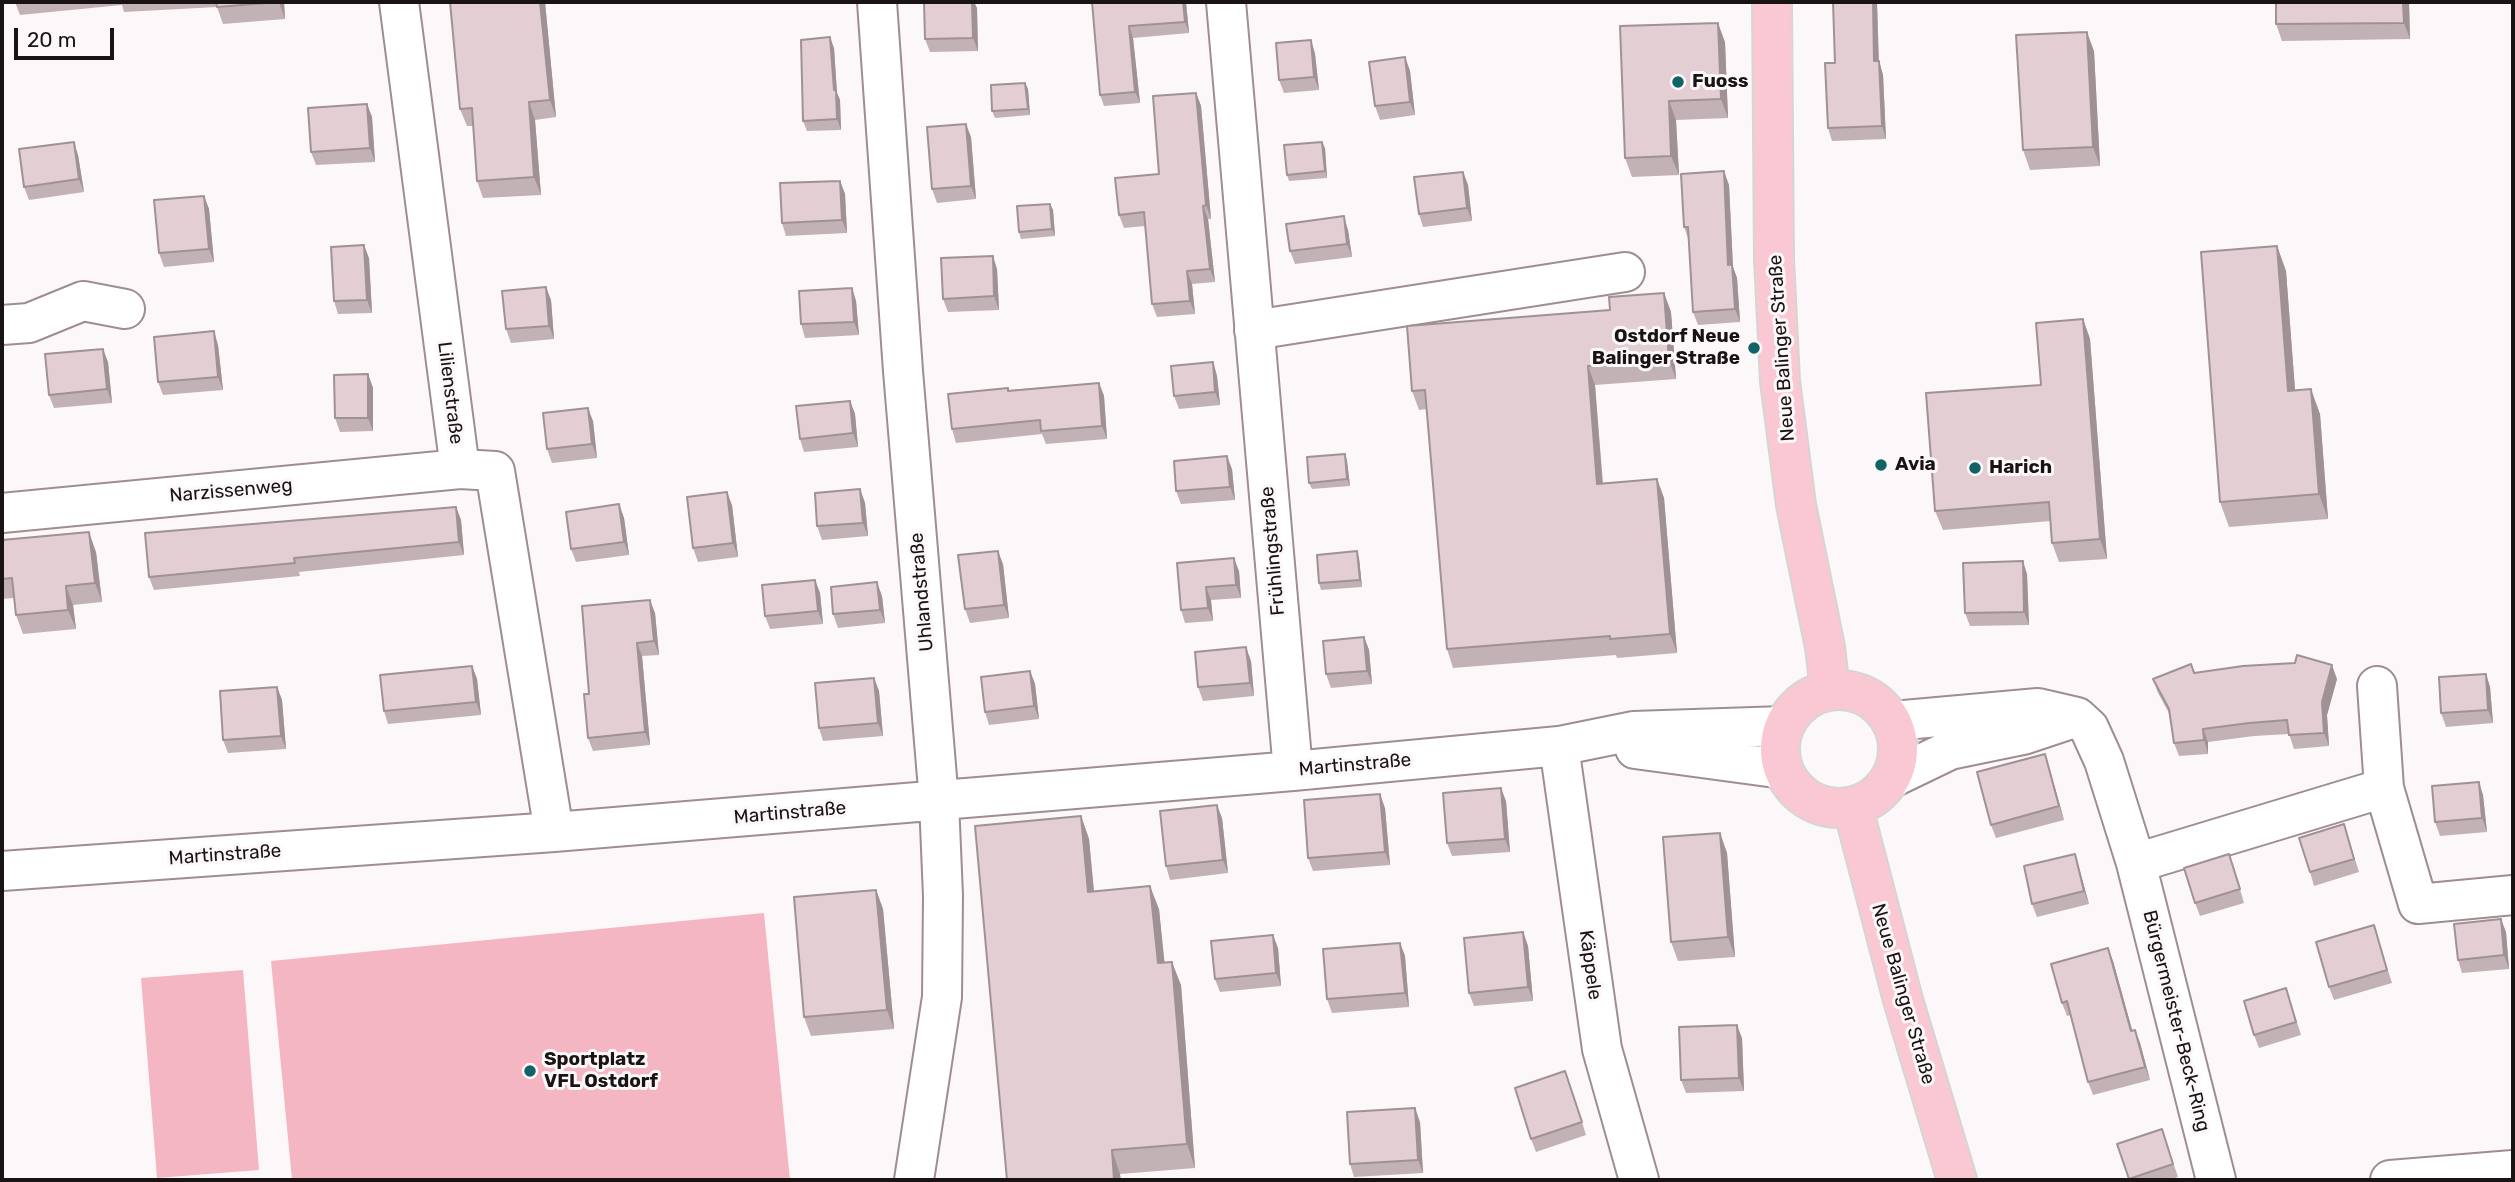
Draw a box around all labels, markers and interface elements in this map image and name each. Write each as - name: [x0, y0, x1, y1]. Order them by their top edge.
- scale bar: [18, 14, 117, 58]
- text: 20 m: [27, 27, 76, 52]
- place label: Fuoss: [1692, 71, 1748, 93]
- marker: Fuoss: [1670, 74, 1686, 90]
- street label: Neue Balinger Straße: [1764, 254, 1800, 442]
- place label: Ostdorf Neue Balinger Straße: [1592, 326, 1740, 370]
- street label: Lilienstraße: [432, 340, 468, 446]
- marker: Ostdorf Neue Balinger Straße: [1746, 340, 1762, 356]
- place label: Avia: [1895, 454, 1936, 476]
- marker: Avia: [1873, 457, 1889, 473]
- place label: Harich: [1989, 457, 2052, 479]
- marker: Harich: [1967, 460, 1983, 476]
- street label: Narzissenweg: [168, 474, 294, 508]
- street label: Frühlingstraße: [1256, 485, 1290, 617]
- street label: Uhlandstraße: [905, 532, 939, 652]
- street label: Martinstraße: [1298, 749, 1412, 781]
- street label: Martinstraße: [733, 797, 847, 829]
- street label: Martinstraße: [168, 840, 282, 870]
- street label: Neue Balinger Straße: [1866, 901, 1940, 1087]
- street label: Bürgermeister-Beck-Ring: [2137, 908, 2215, 1134]
- street label: Käppele: [1574, 929, 1606, 1001]
- place label: Sportplatz VFL Ostdorf: [544, 1049, 658, 1093]
- marker: Sportplatz VFL Ostdorf: [522, 1063, 538, 1079]

